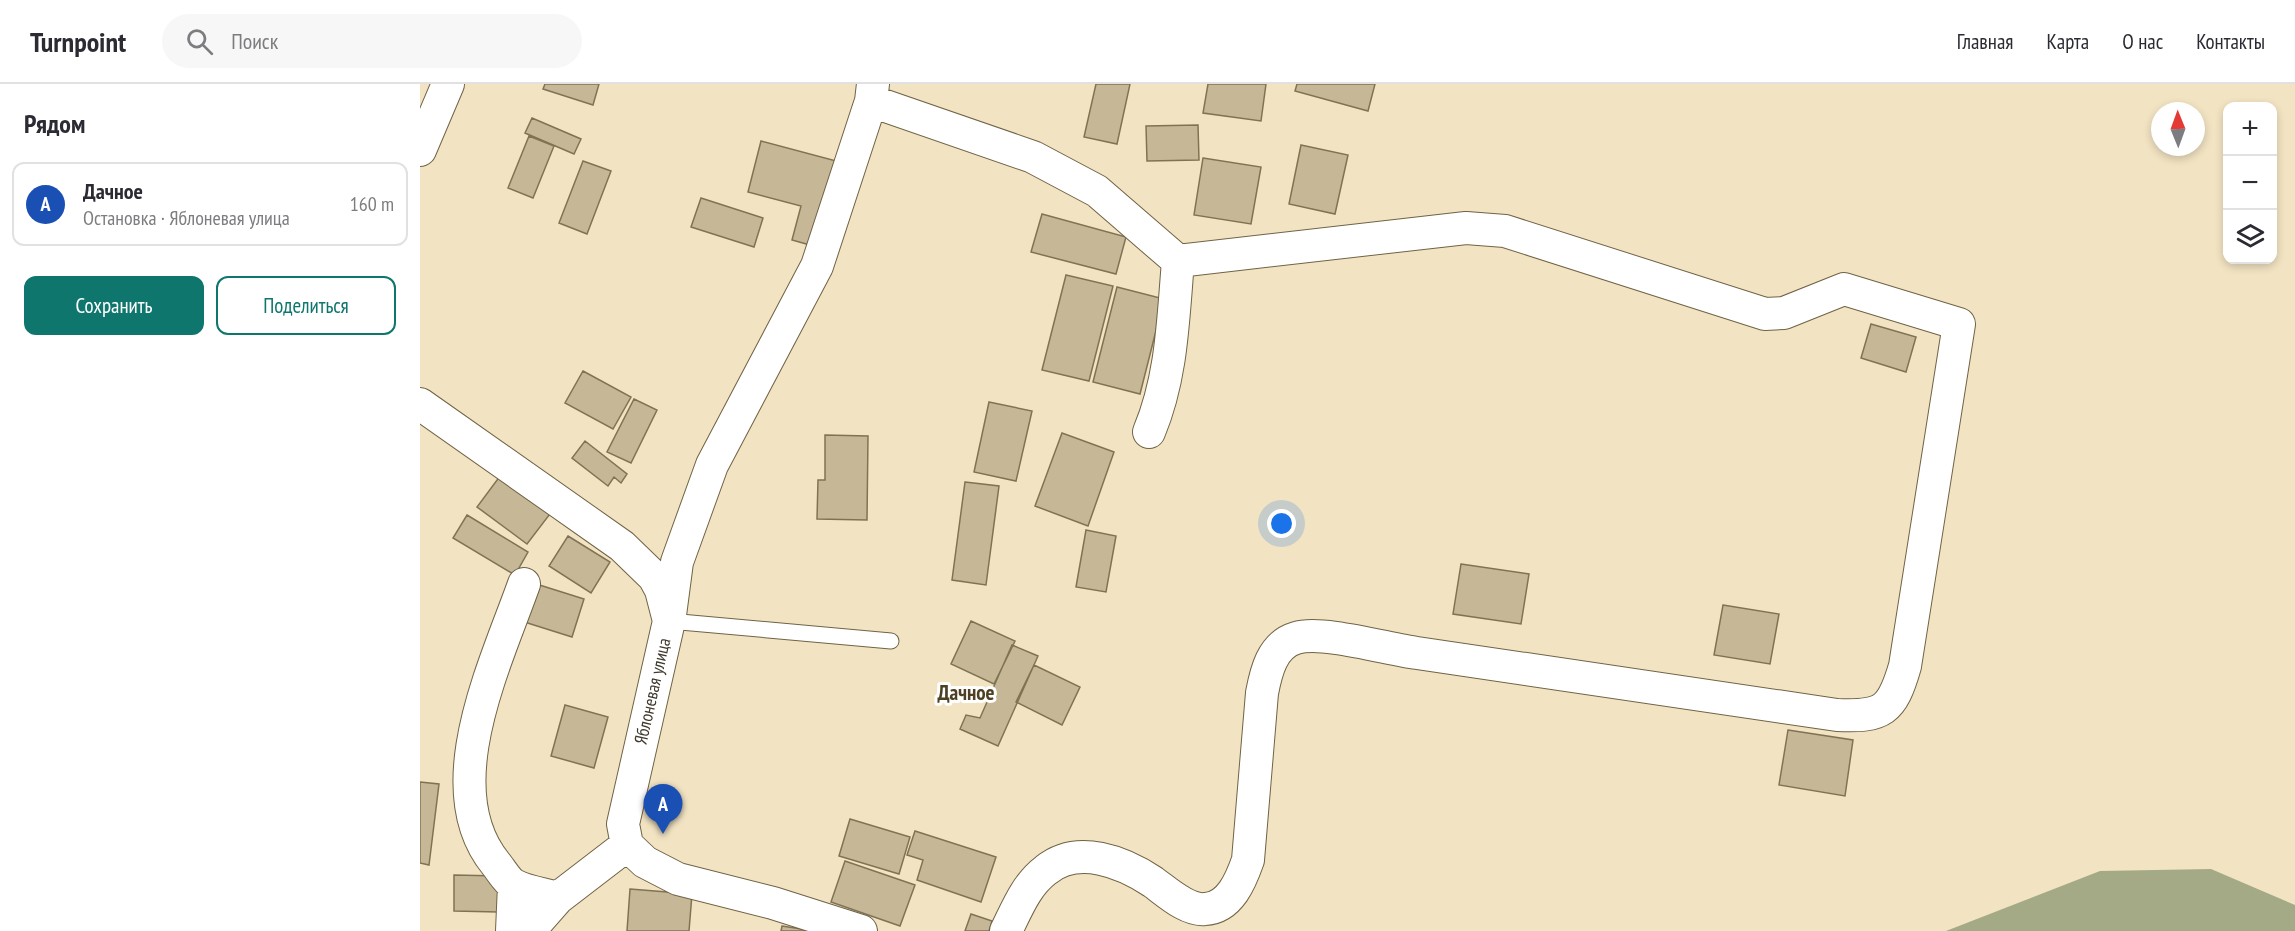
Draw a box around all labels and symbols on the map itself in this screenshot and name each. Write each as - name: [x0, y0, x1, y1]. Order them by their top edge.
- north arrow: [2151, 102, 2205, 156]
- your location: [1267, 509, 1296, 538]
- street label: Яблоневая улица: [629, 636, 675, 746]
- district label: Дачное: [937, 679, 995, 706]
- pin: A: [644, 784, 682, 834]

